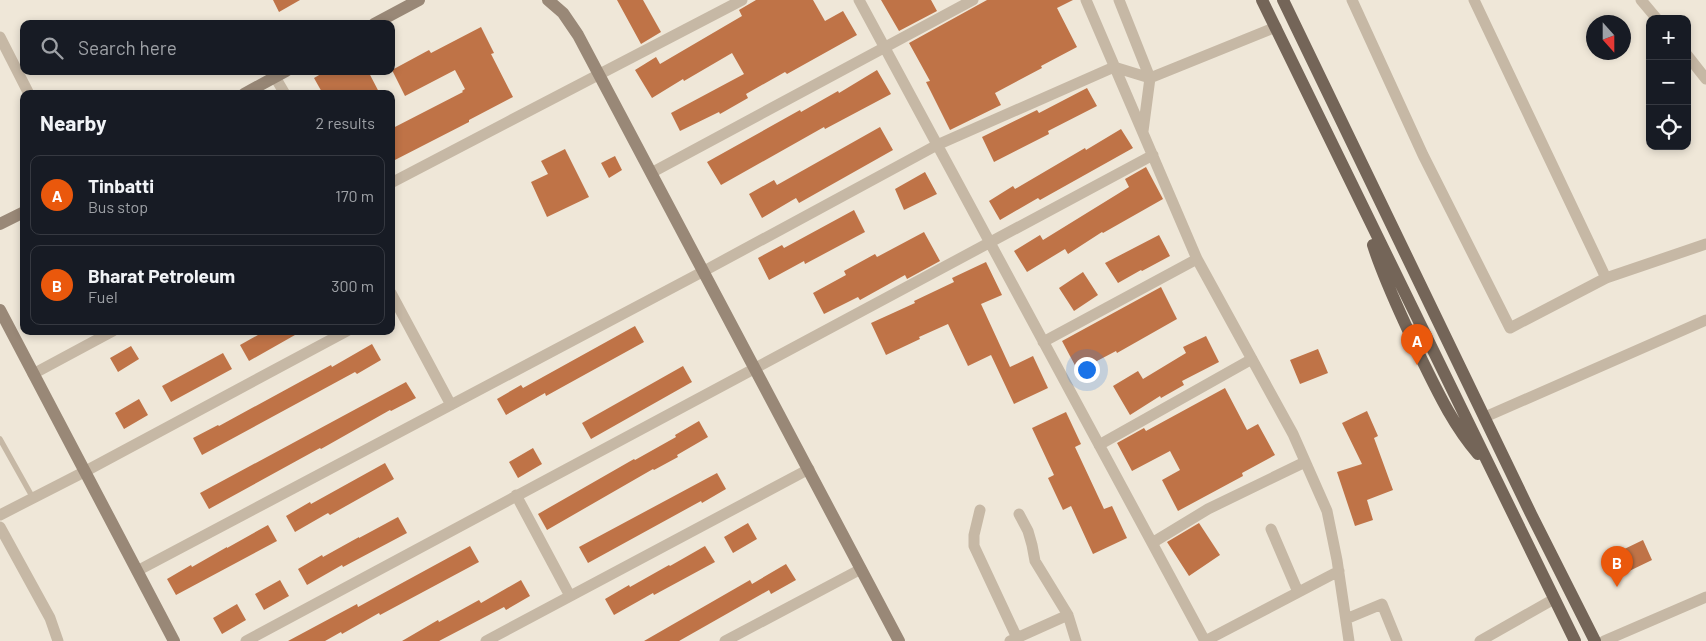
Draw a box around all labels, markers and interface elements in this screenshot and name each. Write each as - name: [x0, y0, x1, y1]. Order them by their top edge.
- north arrow: [1586, 15, 1631, 60]
- map controls: [1646, 15, 1691, 150]
- button: +: [1646, 15, 1691, 60]
- search box: [20, 20, 395, 75]
- icon: search: [38, 34, 66, 62]
- text: Search here: [78, 36, 177, 59]
- button: −: [1646, 60, 1691, 105]
- button: locate: [1646, 105, 1691, 150]
- text: Nearby: [40, 110, 106, 135]
- text: 2 results: [316, 113, 375, 132]
- text: Tinbatti: [88, 174, 154, 197]
- text: A: [52, 186, 62, 205]
- text: 170 m: [335, 186, 374, 205]
- text: Bus stop: [88, 197, 148, 216]
- text: Bharat Petroleum: [88, 264, 235, 287]
- text: B: [52, 276, 62, 295]
- text: 300 m: [331, 276, 374, 295]
- text: Fuel: [88, 287, 118, 306]
- pin: A: [1401, 324, 1433, 365]
- your location: [1074, 357, 1100, 383]
- pin: B: [1601, 546, 1633, 587]

